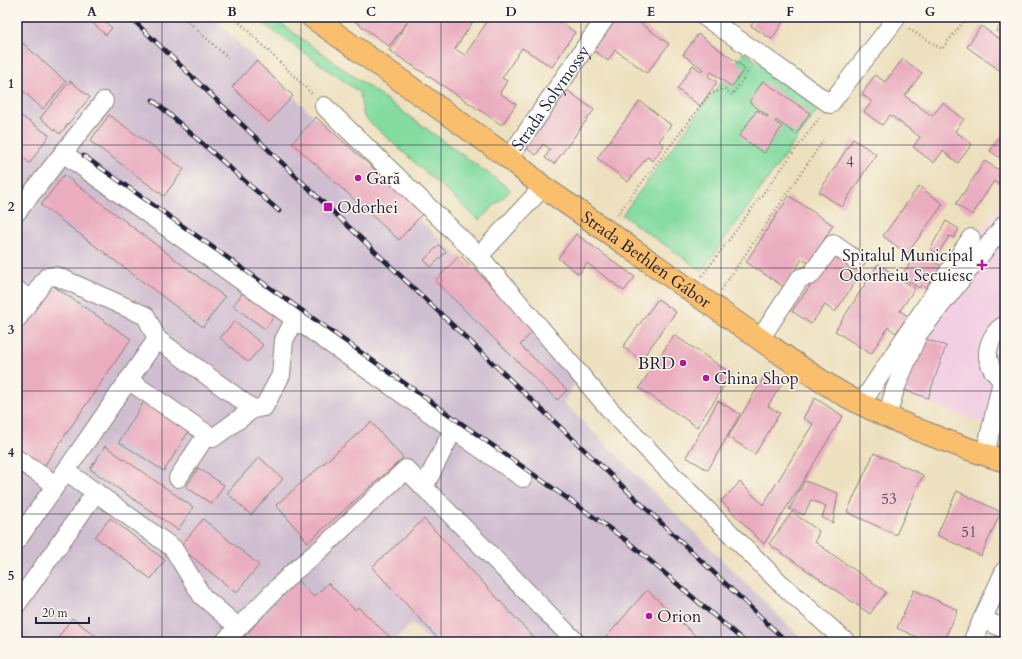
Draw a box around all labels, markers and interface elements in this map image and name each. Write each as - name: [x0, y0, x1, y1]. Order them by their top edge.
- text: A: [87, 3, 97, 21]
- text: B: [227, 3, 237, 21]
- text: C: [366, 3, 376, 21]
- text: D: [505, 3, 517, 21]
- text: E: [647, 3, 655, 21]
- text: F: [786, 3, 794, 21]
- text: G: [925, 3, 936, 21]
- street label: Strada Solymossy: [506, 41, 595, 156]
- text: 1: [8, 75, 14, 93]
- house number: 4: [846, 152, 854, 172]
- place label: Gară: [366, 167, 401, 190]
- marker: Gară: [353, 173, 363, 183]
- place label: Odorhei: [337, 196, 398, 219]
- text: 2: [8, 198, 15, 216]
- marker: Odorhei: [322, 201, 334, 213]
- street label: Strada Bethlen Gábor: [576, 206, 716, 314]
- place label: Spitalul Municipal Odorheiu Secuiesc: [839, 244, 974, 287]
- marker: Spitalul Municipal Odorheiu Secuiesc: [976, 259, 988, 271]
- text: 3: [8, 321, 15, 339]
- place label: BRD: [638, 352, 675, 375]
- marker: BRD: [678, 358, 688, 368]
- place label: China Shop: [714, 367, 799, 390]
- marker: China Shop: [701, 373, 711, 383]
- text: 4: [8, 444, 15, 462]
- house number: 53: [881, 489, 897, 509]
- house number: 51: [961, 522, 977, 542]
- text: 5: [8, 567, 14, 585]
- scale bar: [36, 599, 89, 625]
- text: 20 m: [42, 605, 69, 621]
- place label: Orion: [657, 605, 702, 628]
- marker: Orion: [644, 611, 654, 621]

